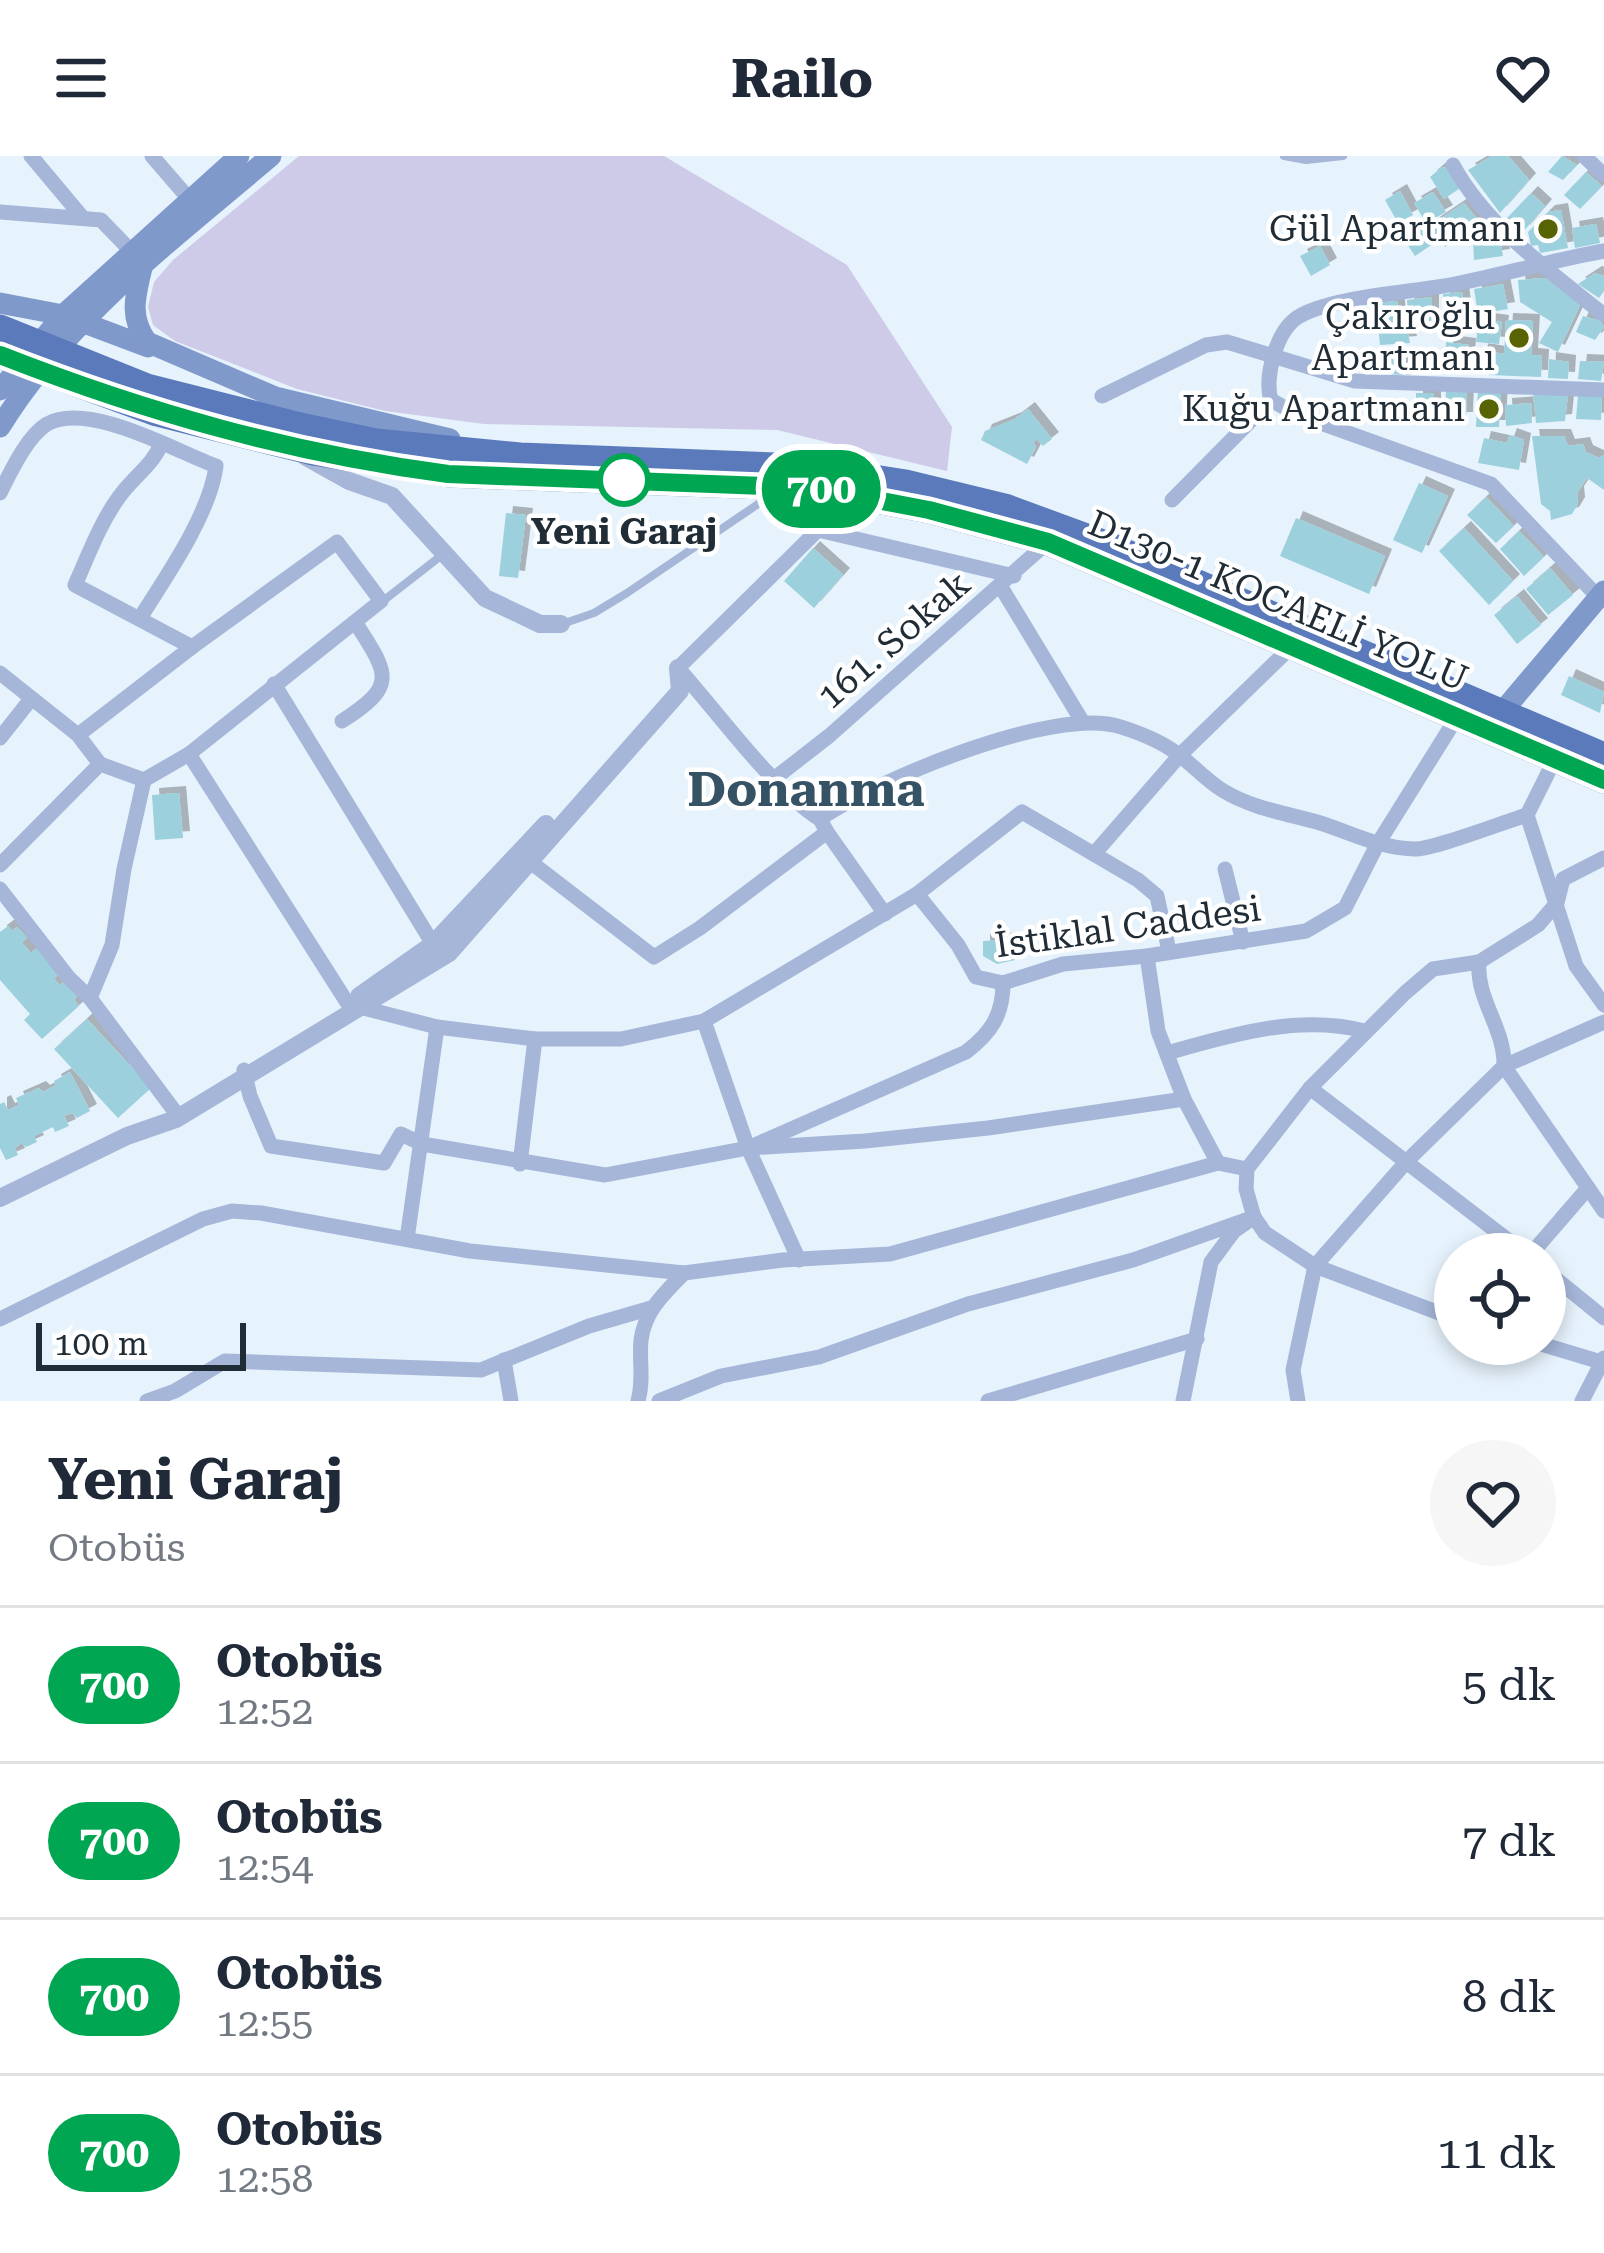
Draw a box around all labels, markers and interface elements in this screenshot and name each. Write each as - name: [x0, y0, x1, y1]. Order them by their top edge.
- icon: menu: [48, 45, 114, 111]
- icon: heart: [1490, 45, 1556, 111]
- text: Railo: [731, 47, 873, 110]
- place label: Gül Apartmanı: [1269, 208, 1524, 250]
- marker: Gül Apartmanı: [1535, 216, 1561, 242]
- place label: Çakıroğlu Apartmanı: [1312, 296, 1495, 379]
- marker: Çakıroğlu Apartmanı: [1506, 325, 1532, 351]
- place label: Kuğu Apartmanı: [1182, 388, 1465, 430]
- marker: Kuğu Apartmanı: [1476, 396, 1502, 422]
- line badge: 700: [752, 450, 890, 528]
- marker: Yeni Garaj: [599, 455, 649, 505]
- text: 700: [786, 464, 856, 513]
- street label: D130-1 KOCAELİ YOLU: [1082, 502, 1474, 700]
- place label: Yeni Garaj: [531, 511, 717, 553]
- street label: 161. Sokak: [809, 563, 979, 717]
- district label: Donanma: [688, 762, 924, 818]
- street label: İstiklal Caddesi: [992, 888, 1264, 966]
- map controls: [1434, 1233, 1566, 1365]
- button: locate: [1434, 1233, 1566, 1365]
- scale bar: [36, 1317, 246, 1370]
- text: 100 m: [54, 1324, 148, 1363]
- button: heart: [1430, 1440, 1556, 1566]
- text: Yeni Garaj: [48, 1446, 343, 1513]
- text: Otobüs: [48, 1525, 185, 1571]
- text: Otobüs: [216, 1635, 383, 1688]
- text: 5 dk: [1462, 1658, 1556, 1711]
- text: 700: [79, 1660, 149, 1709]
- text: 12:52: [216, 1688, 313, 1734]
- text: Otobüs: [216, 1791, 383, 1844]
- text: 7 dk: [1462, 1814, 1556, 1867]
- text: 700: [79, 1816, 149, 1865]
- text: 12:54: [216, 1844, 313, 1890]
- text: Otobüs: [216, 1947, 383, 2000]
- text: 8 dk: [1462, 1970, 1556, 2023]
- text: 700: [79, 1972, 149, 2021]
- text: 12:55: [216, 2000, 313, 2046]
- text: Otobüs: [216, 2103, 383, 2156]
- text: 11 dk: [1437, 2126, 1556, 2179]
- text: 700: [79, 2128, 149, 2177]
- text: 12:58: [216, 2156, 313, 2202]

